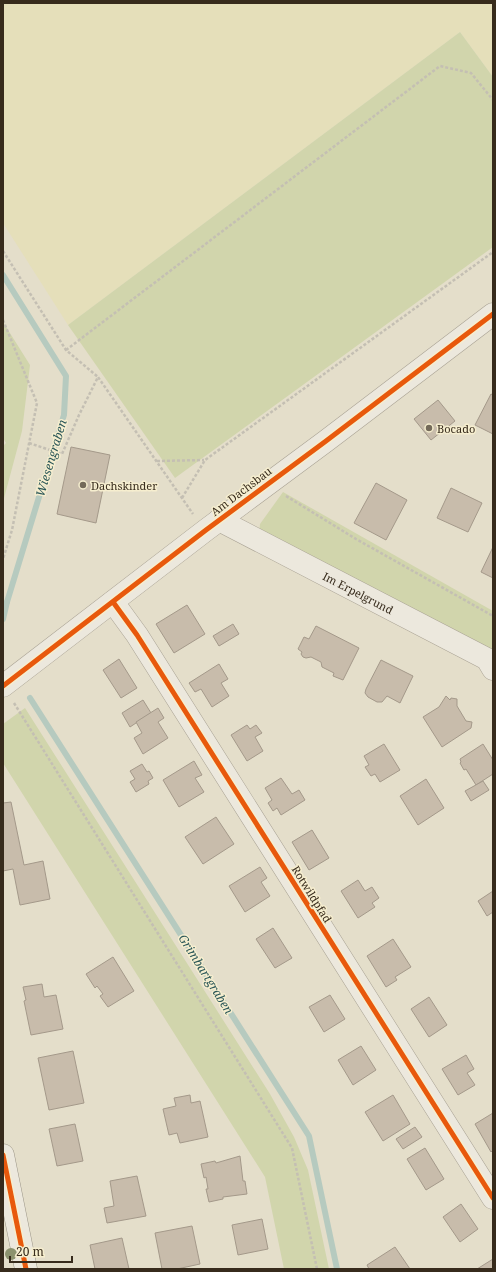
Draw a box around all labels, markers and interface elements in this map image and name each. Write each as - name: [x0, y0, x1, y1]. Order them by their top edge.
- water label: Wiesengraben: [31, 417, 71, 499]
- place label: Bocado: [437, 421, 475, 436]
- marker: Bocado: [424, 423, 434, 433]
- street label: Am Dachsbau: [208, 463, 274, 519]
- place label: Dachskinder: [91, 478, 158, 493]
- marker: Dachskinder: [78, 480, 88, 490]
- street label: Im Erpelgrund: [321, 568, 396, 617]
- street label: Rotwildpfad: [289, 863, 336, 925]
- water label: Grimbartgraben: [175, 931, 237, 1017]
- scale bar: [10, 1238, 72, 1264]
- text: 20 m: [16, 1243, 44, 1260]

